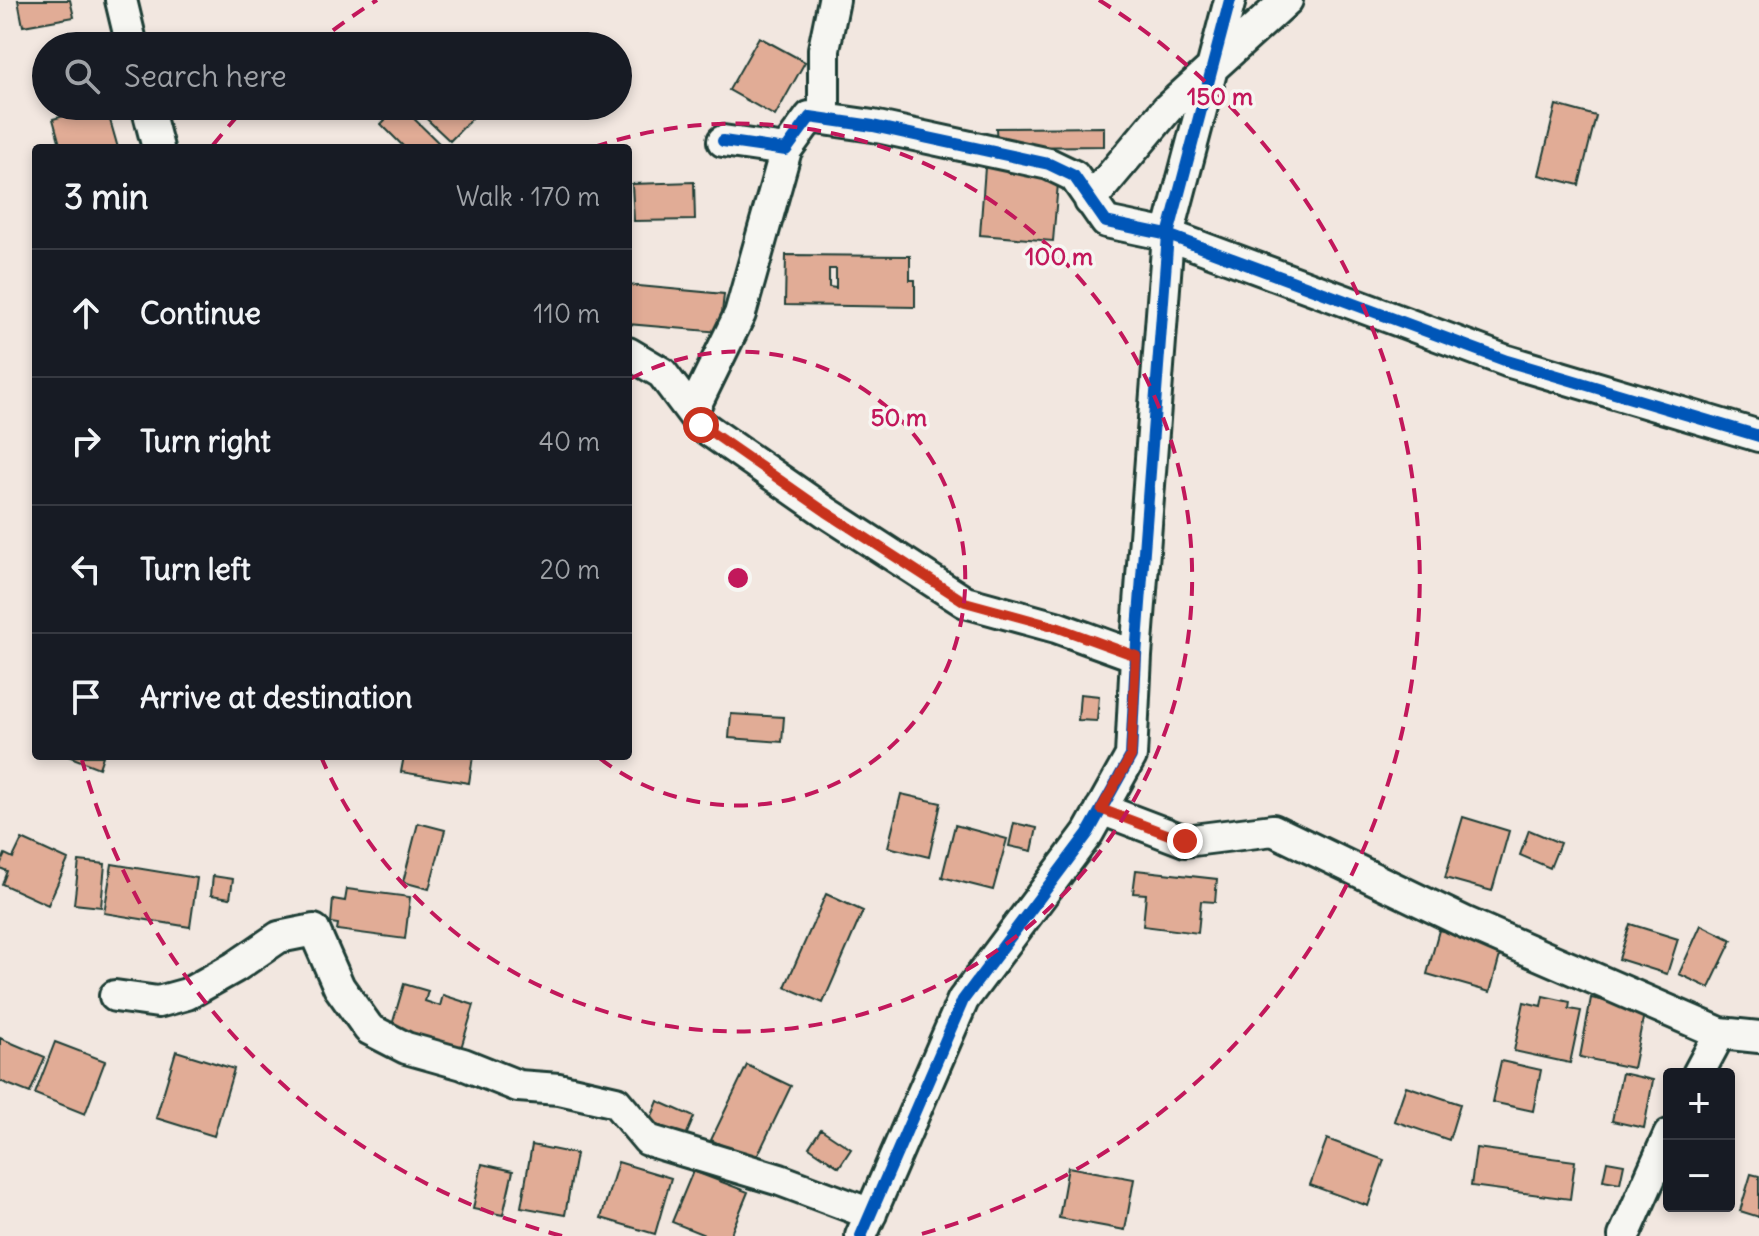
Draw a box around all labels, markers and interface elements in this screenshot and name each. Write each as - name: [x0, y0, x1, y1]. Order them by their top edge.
- search box: [32, 32, 632, 120]
- icon: search: [60, 54, 104, 98]
- text: Search here: [124, 57, 287, 95]
- text: 150 m: [1187, 81, 1253, 111]
- text: 3 min: [64, 175, 149, 218]
- text: Walk · 170 m: [456, 180, 600, 213]
- text: 100 m: [1025, 241, 1093, 271]
- icon: ahead: [64, 291, 108, 335]
- text: Continue: [140, 294, 261, 332]
- text: 110 m: [533, 297, 600, 330]
- text: 50 m: [871, 402, 927, 432]
- route start: [683, 407, 719, 443]
- icon: right: [64, 419, 108, 463]
- text: Turn right: [140, 422, 271, 460]
- text: 40 m: [539, 425, 600, 458]
- icon: left: [64, 547, 108, 591]
- text: Turn left: [140, 550, 251, 588]
- text: 20 m: [540, 553, 600, 586]
- centre of rings: [724, 564, 752, 592]
- icon: arrive: [64, 675, 108, 719]
- text: Arrive at destination: [140, 678, 412, 716]
- route end: [1167, 823, 1203, 859]
- map controls: [1663, 1068, 1735, 1212]
- button: +: [1663, 1068, 1735, 1140]
- button: −: [1663, 1140, 1735, 1212]

